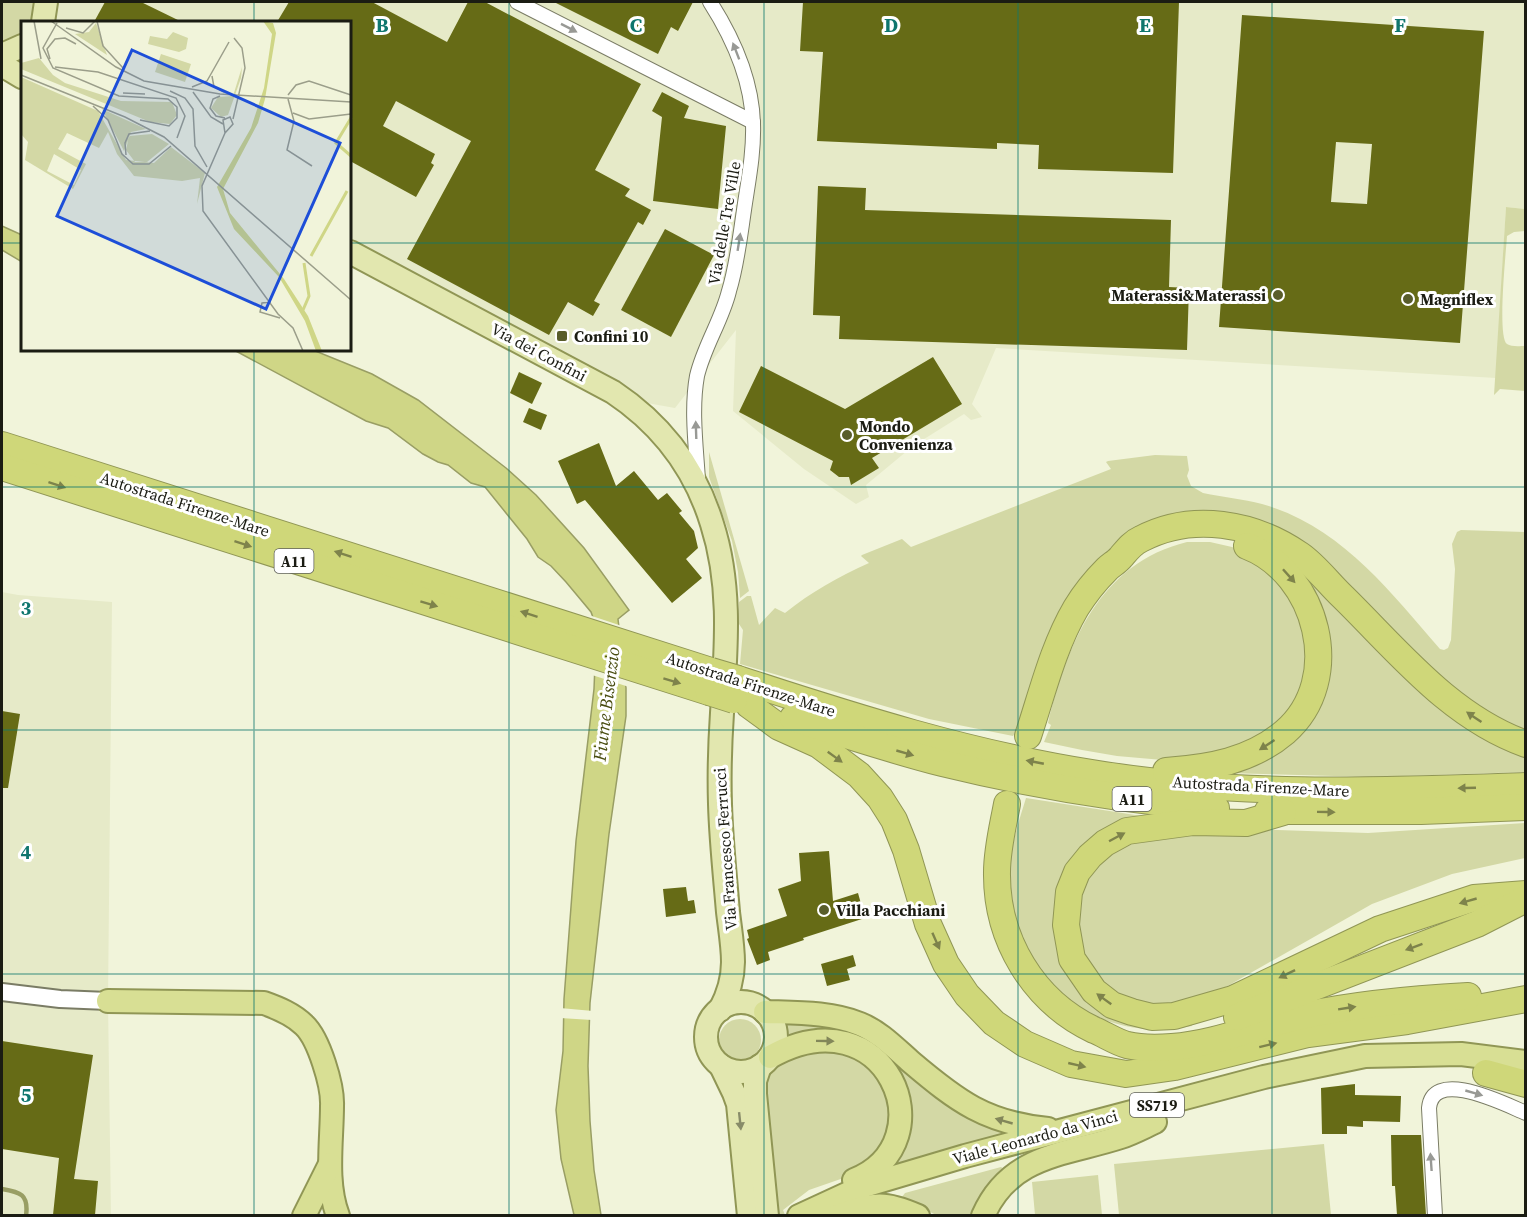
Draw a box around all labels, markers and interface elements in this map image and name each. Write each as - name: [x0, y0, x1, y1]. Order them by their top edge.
- text: B: [375, 11, 389, 39]
- text: C: [630, 11, 642, 39]
- text: D: [884, 11, 898, 39]
- text: E: [1139, 11, 1151, 39]
- text: F: [1394, 11, 1406, 39]
- inset map: [21, 21, 351, 351]
- one-way arrow: [561, 23, 578, 33]
- one-way arrow: [731, 41, 741, 59]
- street label: Via delle Tre Ville: [702, 159, 746, 287]
- one-way arrow: [735, 233, 744, 252]
- place label: Materassi&Materassi: [1111, 284, 1266, 306]
- marker: Materassi&Materassi: [1271, 288, 1285, 302]
- place label: Magniflex: [1420, 288, 1494, 310]
- marker: Magniflex: [1401, 292, 1415, 306]
- street label: Via dei Confini: [487, 318, 591, 387]
- place label: Confini 10: [574, 325, 649, 347]
- marker: Confini 10: [555, 329, 569, 343]
- place label: Mondo Convenienza: [859, 415, 953, 455]
- one-way arrow: [691, 420, 700, 439]
- marker: Mondo Convenienza: [840, 428, 854, 442]
- street label: Autostrada Firenze-Mare: [97, 466, 273, 542]
- one-way arrow: [48, 481, 66, 490]
- one-way arrow: [234, 540, 252, 550]
- road number: A11: [274, 549, 314, 573]
- one-way arrow: [334, 549, 352, 559]
- one-way arrow: [1282, 568, 1296, 583]
- text: 3: [21, 594, 32, 622]
- one-way arrow: [420, 600, 438, 609]
- one-way arrow: [520, 608, 538, 618]
- water label: Fiume Bisenzio: [586, 645, 625, 764]
- street label: Autostrada Firenze-Mare: [663, 646, 839, 722]
- one-way arrow: [663, 676, 681, 686]
- one-way arrow: [1466, 711, 1482, 723]
- one-way arrow: [1259, 739, 1275, 750]
- one-way arrow: [897, 749, 915, 758]
- one-way arrow: [827, 750, 842, 762]
- one-way arrow: [1025, 757, 1044, 766]
- street label: Via Francesco Ferrucci: [708, 767, 742, 931]
- street label: Autostrada Firenze-Mare: [1172, 770, 1350, 802]
- one-way arrow: [1458, 783, 1477, 792]
- road number: A11: [1112, 787, 1152, 811]
- one-way arrow: [1317, 807, 1336, 817]
- one-way arrow: [1108, 832, 1125, 842]
- text: 4: [21, 838, 32, 866]
- one-way arrow: [1459, 897, 1477, 906]
- place label: Villa Pacchiani: [836, 899, 945, 921]
- marker: Villa Pacchiani: [817, 903, 831, 917]
- one-way arrow: [932, 932, 941, 950]
- one-way arrow: [1405, 943, 1423, 953]
- one-way arrow: [1279, 969, 1296, 978]
- one-way arrow: [1097, 993, 1113, 1005]
- one-way arrow: [1337, 1004, 1356, 1013]
- one-way arrow: [815, 1036, 834, 1046]
- one-way arrow: [1259, 1039, 1277, 1049]
- one-way arrow: [1068, 1060, 1086, 1070]
- text: 5: [21, 1081, 32, 1109]
- one-way arrow: [1465, 1089, 1483, 1098]
- road number: SS719: [1130, 1093, 1184, 1117]
- street label: Viale Leonardo da Vinci: [950, 1104, 1120, 1170]
- one-way arrow: [735, 1112, 745, 1131]
- one-way arrow: [995, 1116, 1013, 1125]
- one-way arrow: [1426, 1152, 1436, 1171]

